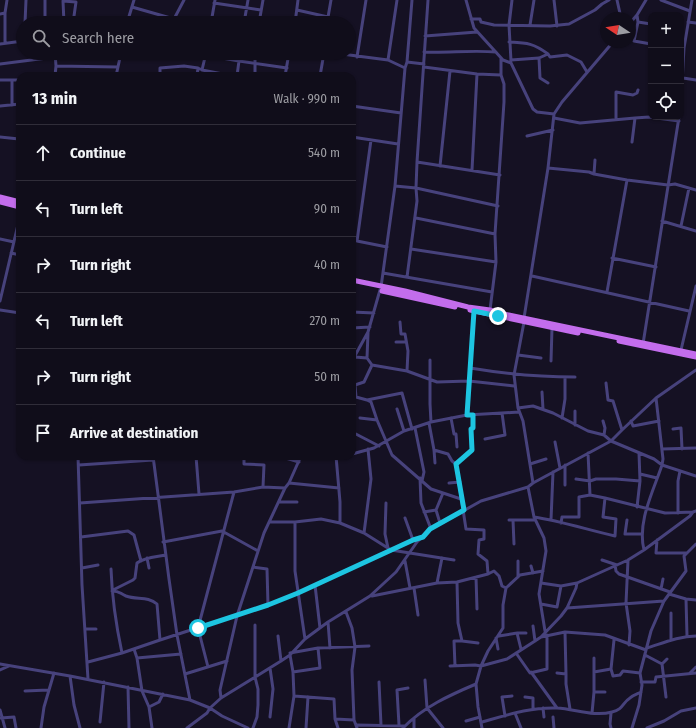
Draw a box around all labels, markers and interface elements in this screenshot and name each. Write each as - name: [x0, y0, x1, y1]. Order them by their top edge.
- north arrow: [600, 12, 636, 48]
- map controls: [648, 12, 684, 120]
- button: +: [648, 12, 684, 48]
- search box: [16, 16, 356, 60]
- icon: search: [30, 27, 52, 49]
- text: Search here: [62, 29, 134, 47]
- button: −: [648, 48, 684, 84]
- button: locate: [648, 84, 684, 120]
- text: 13 min: [32, 88, 77, 109]
- text: Walk · 990 m: [274, 91, 340, 106]
- icon: ahead: [32, 142, 54, 164]
- text: Continue: [70, 144, 126, 162]
- text: 540 m: [308, 145, 340, 160]
- icon: left: [32, 198, 54, 220]
- text: Turn left: [70, 200, 123, 218]
- text: 90 m: [314, 201, 340, 216]
- icon: right: [32, 254, 54, 276]
- text: Turn right: [70, 256, 131, 274]
- text: 40 m: [314, 257, 340, 272]
- route end: [489, 307, 507, 325]
- icon: left: [32, 310, 54, 332]
- text: Turn left: [70, 312, 123, 330]
- text: 270 m: [309, 313, 340, 328]
- icon: right: [32, 366, 54, 388]
- text: Turn right: [70, 368, 131, 386]
- text: 50 m: [314, 369, 340, 384]
- icon: arrive: [32, 422, 54, 444]
- text: Arrive at destination: [70, 424, 198, 442]
- route start: [189, 619, 207, 637]

